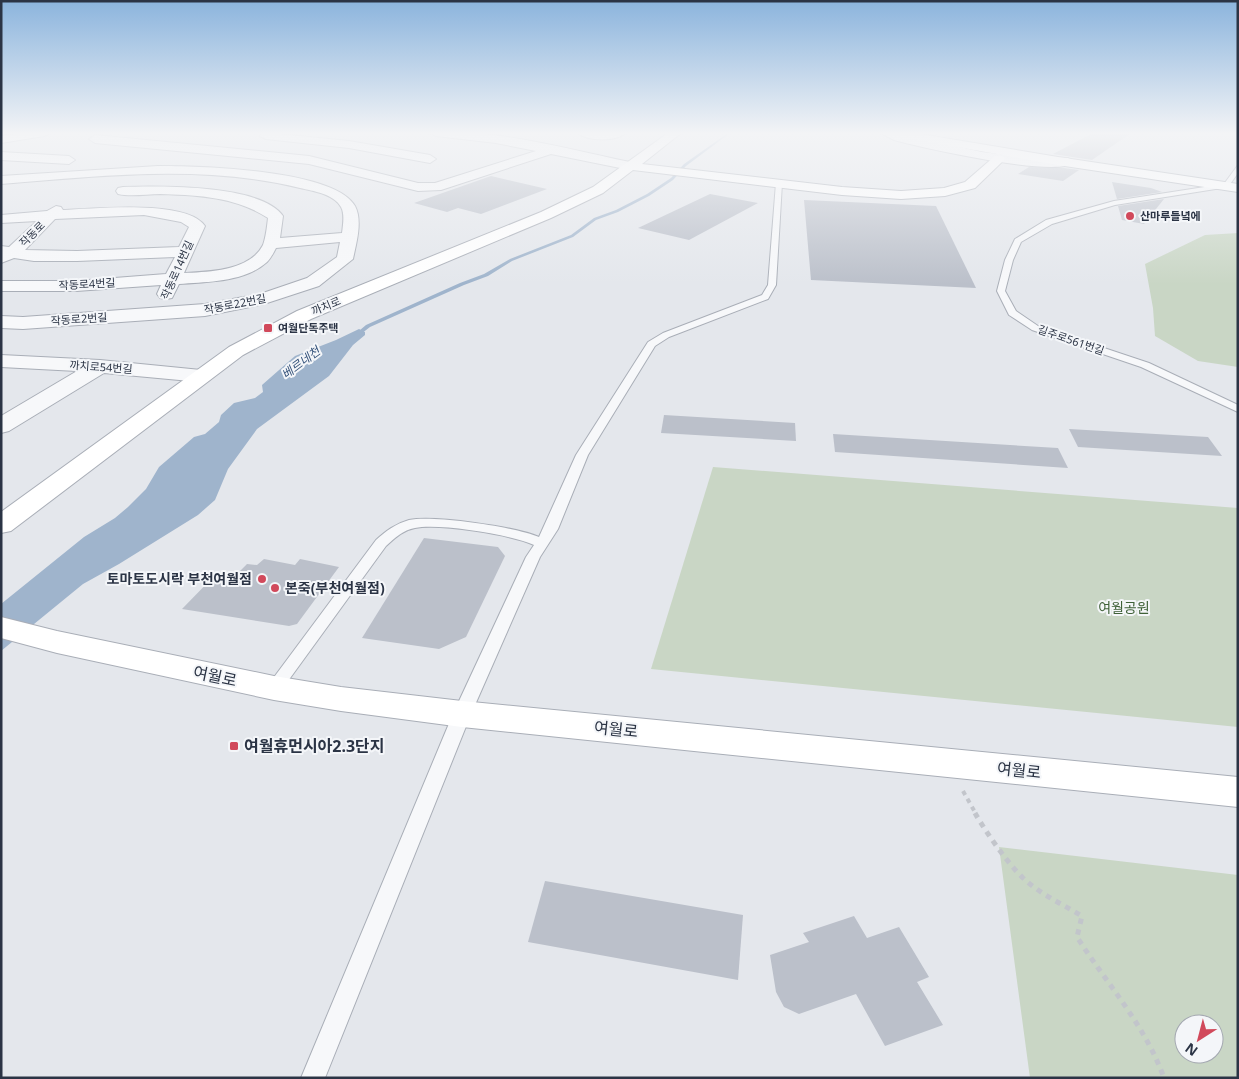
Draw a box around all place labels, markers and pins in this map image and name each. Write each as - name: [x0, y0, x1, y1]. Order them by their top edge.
- place label: 산마루들녘에: [1140, 208, 1201, 223]
- marker: 산마루들녘에: [1124, 210, 1136, 222]
- place label: 여월단독주택: [278, 320, 339, 335]
- marker: 여월단독주택: [262, 322, 274, 334]
- place label: 토마토도시락 부천여월점: [107, 569, 252, 588]
- marker: 토마토도시락 부천여월점: [256, 573, 268, 585]
- place label: 본죽(부천여월점): [285, 578, 385, 597]
- marker: 본죽(부천여월점): [269, 582, 281, 594]
- place label: 여월휴먼시아2.3단지: [244, 735, 385, 757]
- marker: 여월휴먼시아2.3단지: [228, 740, 240, 752]

